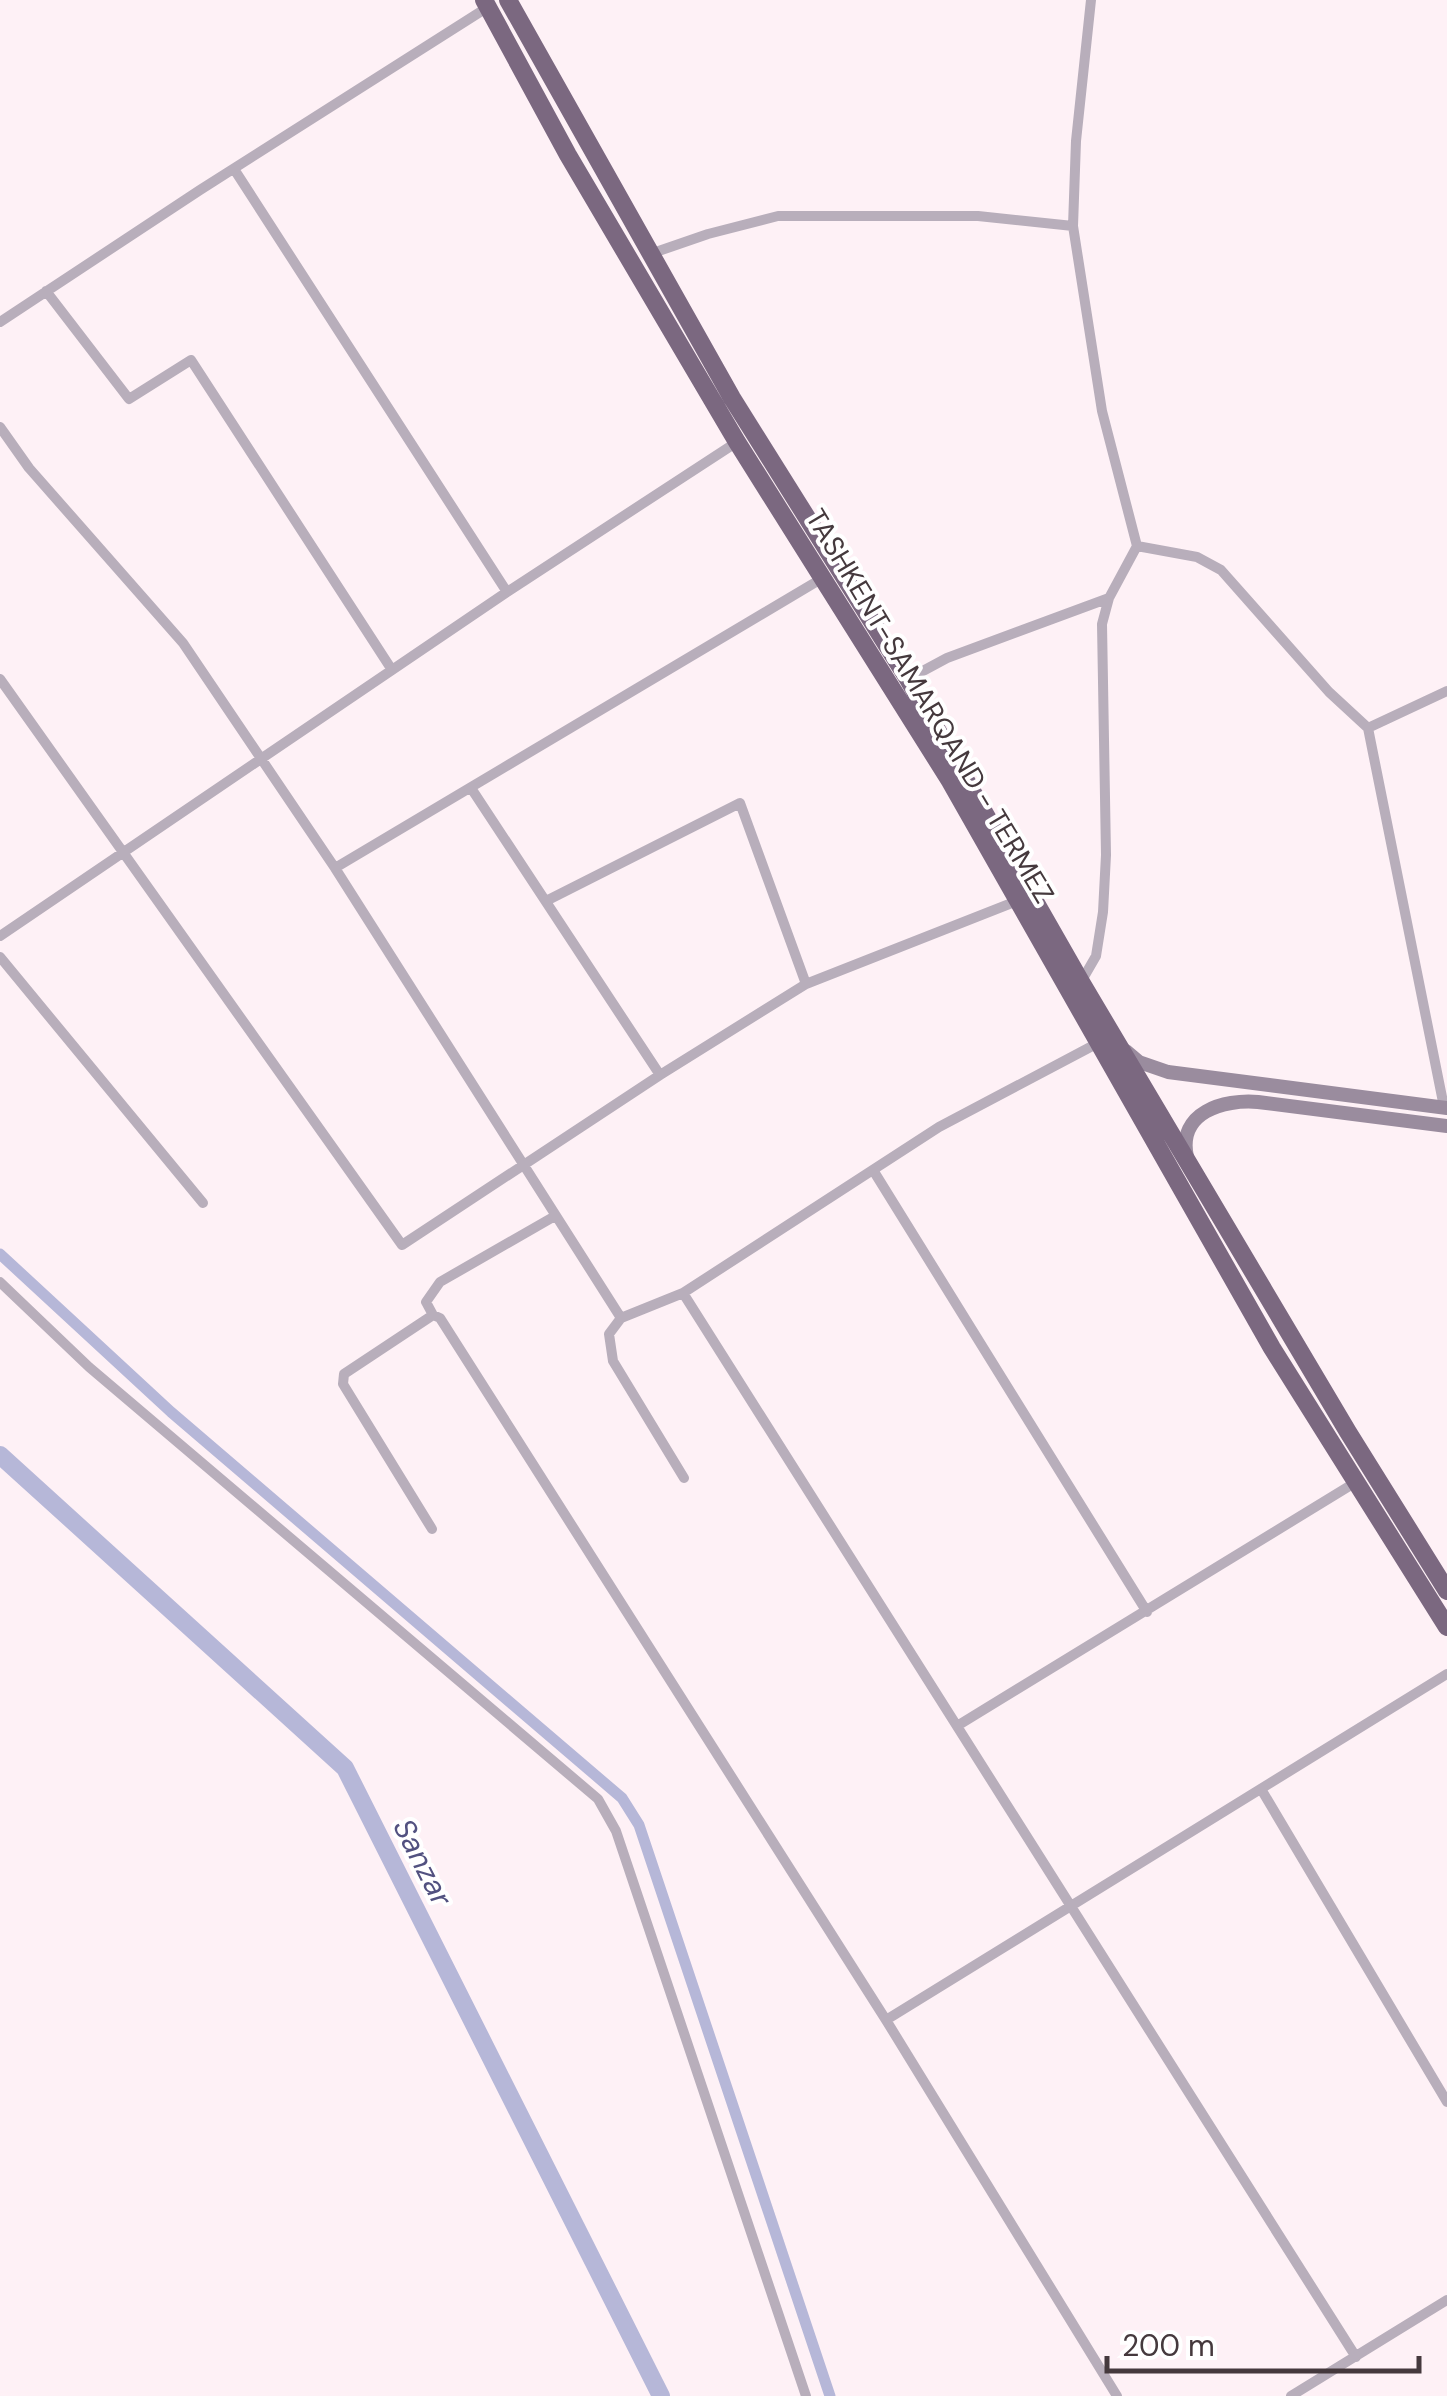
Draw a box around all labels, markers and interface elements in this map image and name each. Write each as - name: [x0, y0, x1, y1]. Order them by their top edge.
- street label: TASHKENT-SAMARQAND - TERMEZ: [797, 502, 1063, 910]
- water label: Sanzar: [385, 1812, 462, 1913]
- scale bar: [1107, 2311, 1420, 2373]
- text: 200 m: [1122, 2326, 1215, 2365]

